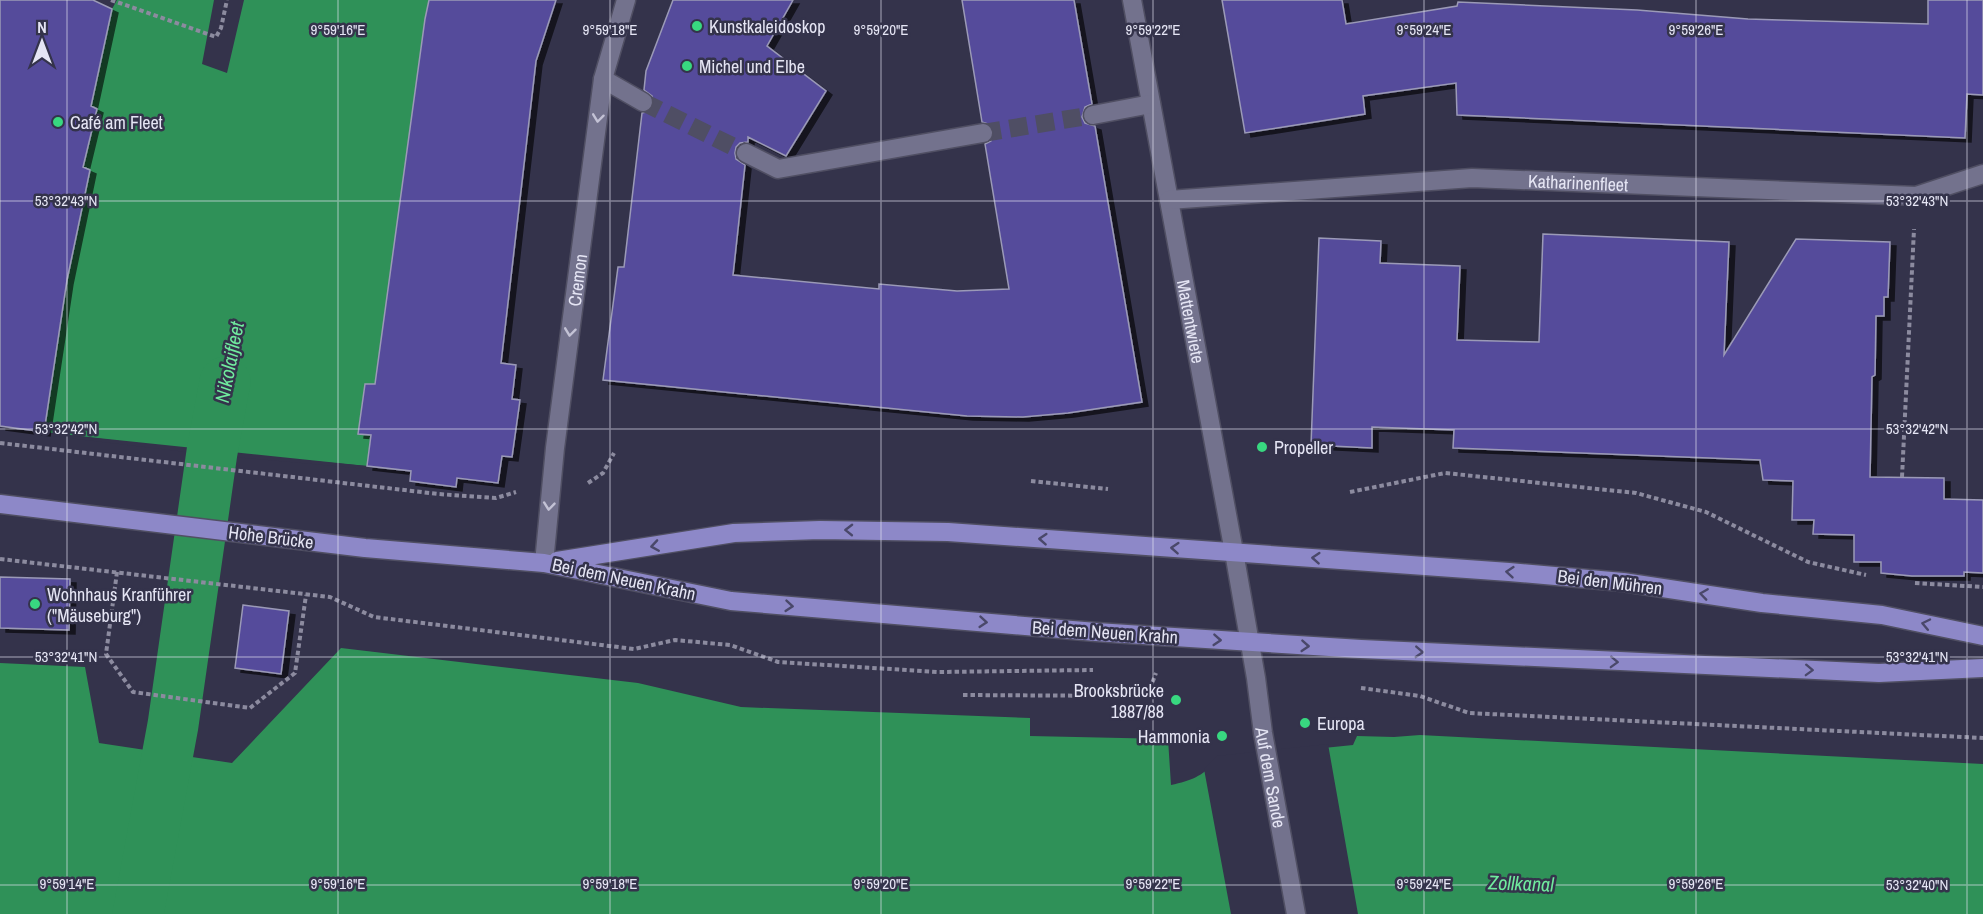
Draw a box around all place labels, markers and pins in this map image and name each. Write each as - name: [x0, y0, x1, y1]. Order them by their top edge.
- place label: Kunstkaleidoskop: [709, 14, 826, 39]
- marker: Kunstkaleidoskop: [690, 19, 704, 33]
- place label: Michel und Elbe: [699, 54, 805, 79]
- marker: Michel und Elbe: [680, 59, 694, 73]
- place label: Café am Fleet: [70, 110, 163, 135]
- marker: Café am Fleet: [51, 115, 65, 129]
- place label: Propeller: [1274, 435, 1333, 460]
- marker: Propeller: [1255, 440, 1269, 454]
- place label: Wohnhaus Kranführer ("Mäuseburg"): [47, 582, 191, 628]
- marker: Wohnhaus Kranführer ("Mäuseburg"): [28, 597, 42, 611]
- place label: Brooksbrücke 1887/88: [1074, 678, 1164, 724]
- marker: Brooksbrücke 1887/88: [1169, 693, 1183, 707]
- place label: Europa: [1317, 711, 1365, 736]
- marker: Europa: [1298, 716, 1312, 730]
- place label: Hammonia: [1138, 724, 1210, 749]
- marker: Hammonia: [1215, 729, 1229, 743]

